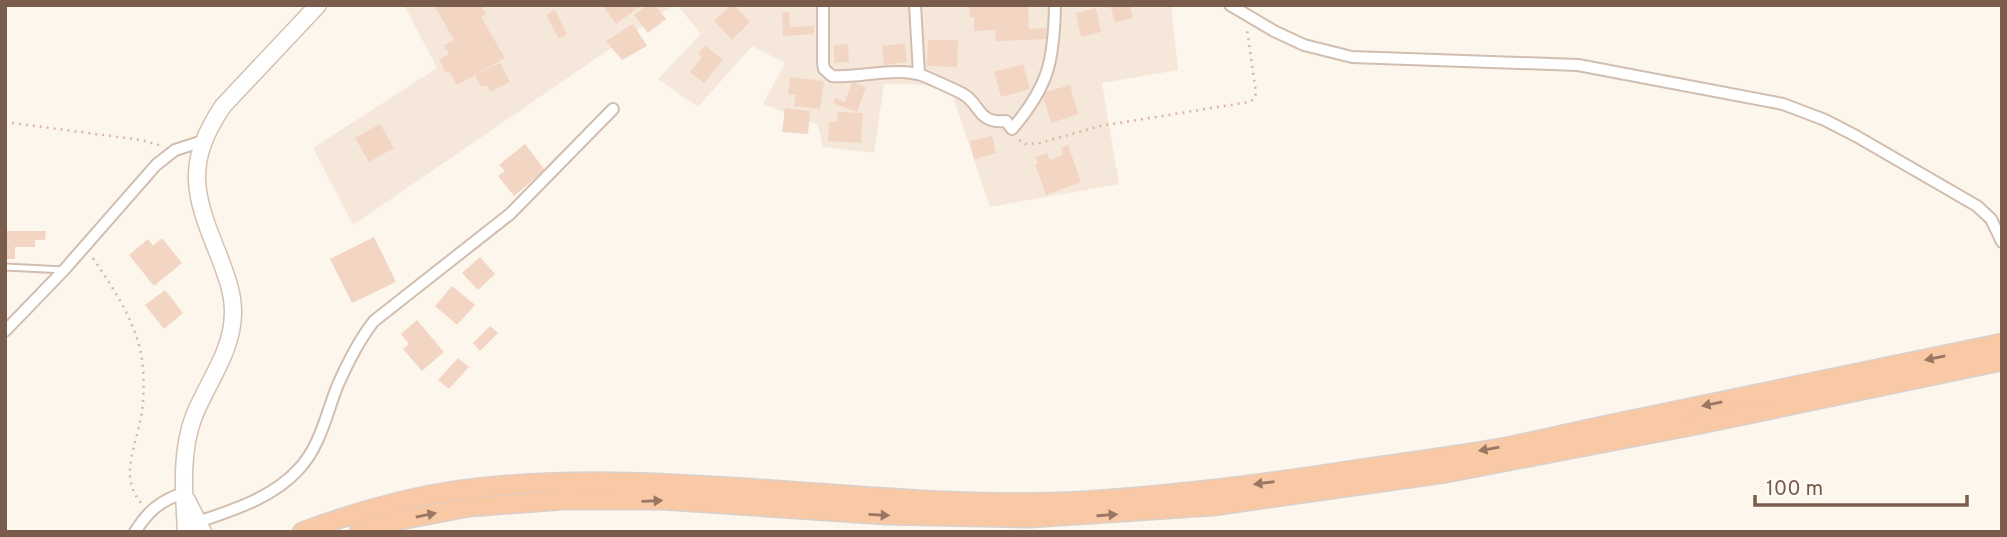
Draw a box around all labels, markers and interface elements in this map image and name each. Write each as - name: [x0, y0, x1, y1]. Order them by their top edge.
- one-way arrow: [1924, 352, 1946, 363]
- one-way arrow: [1701, 398, 1723, 409]
- one-way arrow: [1478, 444, 1500, 455]
- scale bar: [1755, 463, 1967, 507]
- text: 100 m: [1766, 476, 1823, 503]
- one-way arrow: [1253, 477, 1275, 488]
- one-way arrow: [642, 495, 664, 507]
- one-way arrow: [1096, 509, 1118, 520]
- one-way arrow: [415, 510, 437, 521]
- one-way arrow: [869, 510, 891, 521]

